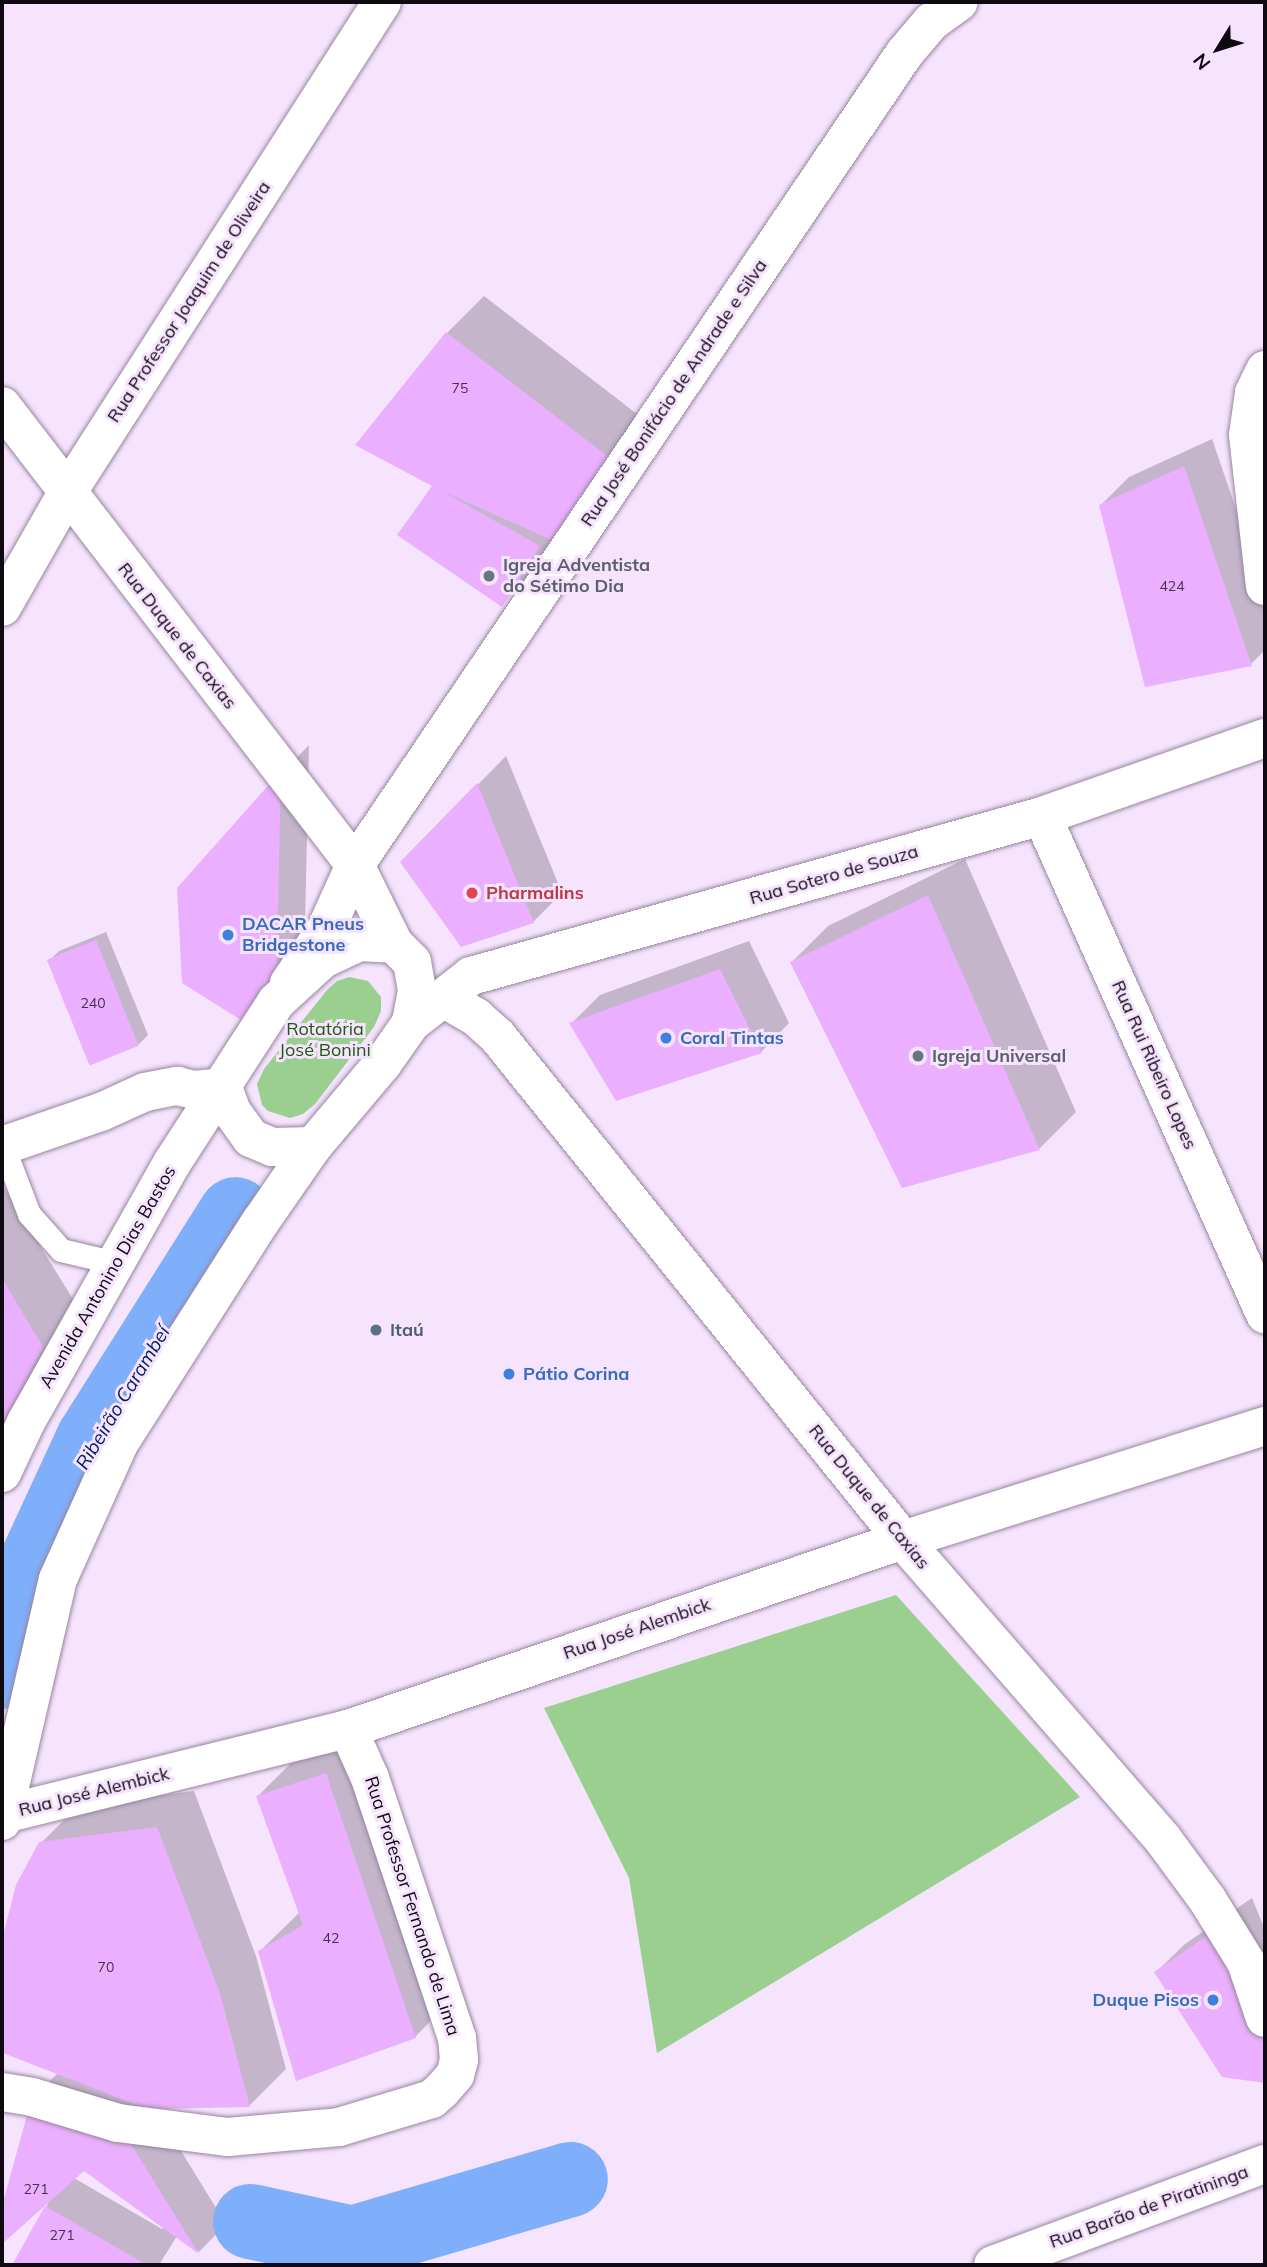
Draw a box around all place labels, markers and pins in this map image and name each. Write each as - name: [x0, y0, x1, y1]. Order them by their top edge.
- place label: Igreja Adventista do Sétimo Dia: [503, 555, 650, 598]
- marker: Igreja Adventista do Sétimo Dia: [481, 568, 497, 584]
- place label: Pharmalins: [486, 882, 584, 904]
- marker: Pharmalins: [464, 885, 480, 901]
- place label: DACAR Pneus Bridgestone: [242, 914, 364, 956]
- marker: DACAR Pneus Bridgestone: [220, 927, 236, 943]
- place label: Coral Tintas: [680, 1027, 784, 1049]
- marker: Coral Tintas: [658, 1030, 674, 1046]
- place label: Igreja Universal: [932, 1045, 1066, 1067]
- marker: Igreja Universal: [910, 1048, 926, 1064]
- place label: Itaú: [390, 1319, 424, 1341]
- marker: Itaú: [368, 1322, 384, 1338]
- place label: Pátio Corina: [523, 1363, 629, 1385]
- marker: Pátio Corina: [501, 1366, 517, 1382]
- place label: Duque Pisos: [1092, 1989, 1199, 2011]
- marker: Duque Pisos: [1205, 1992, 1221, 2008]

